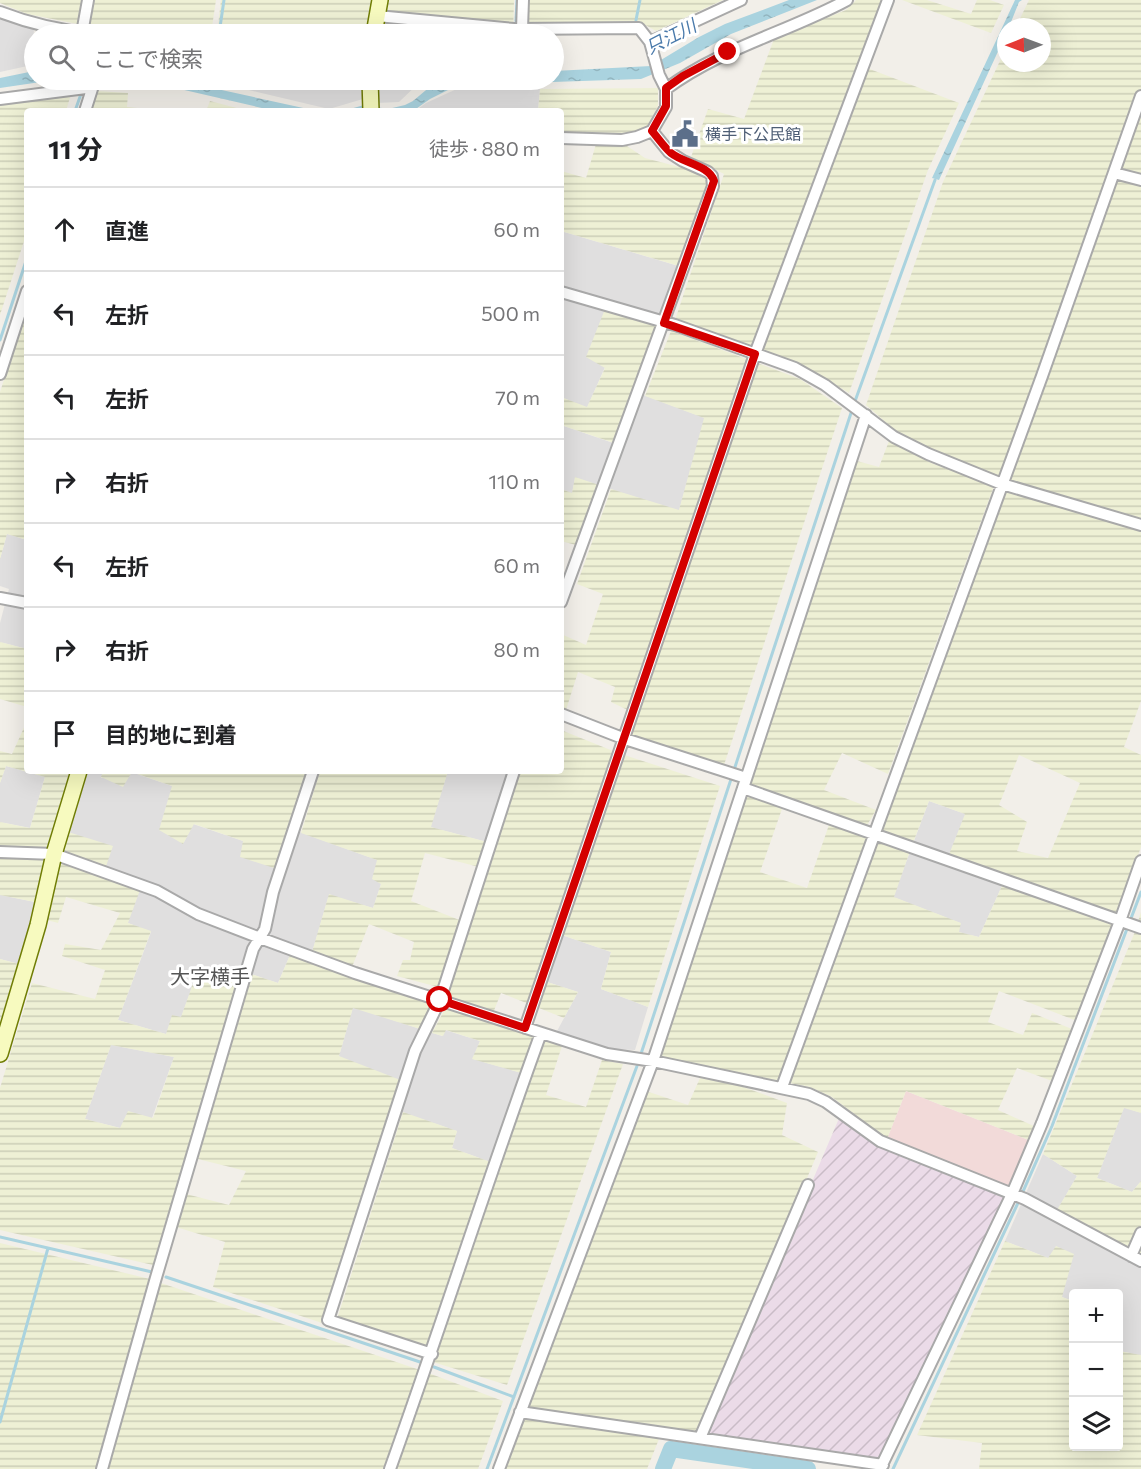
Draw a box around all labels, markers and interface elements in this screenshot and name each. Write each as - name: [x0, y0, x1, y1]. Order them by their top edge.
- water label: 只江川: [641, 13, 701, 58]
- north arrow: [997, 18, 1051, 72]
- search box: [24, 24, 564, 90]
- route end: [714, 38, 740, 64]
- icon: search: [45, 41, 78, 74]
- text: ここで検索: [93, 45, 203, 72]
- public building icon: 横手下公民館: [670, 119, 700, 149]
- place label: 横手下公民館: [705, 124, 801, 143]
- text: 11 分: [48, 133, 103, 164]
- text: 徒歩 · 880 m: [429, 136, 540, 160]
- icon: ahead: [48, 213, 81, 246]
- text: 直進: [105, 217, 149, 244]
- text: 60 m: [494, 217, 540, 241]
- icon: left: [48, 297, 81, 330]
- text: 左折: [105, 301, 149, 328]
- text: 500 m: [481, 301, 540, 325]
- icon: left: [48, 381, 81, 414]
- text: 左折: [105, 385, 149, 412]
- text: 70 m: [495, 385, 540, 409]
- icon: right: [48, 465, 81, 498]
- text: 右折: [105, 469, 149, 496]
- text: 110 m: [489, 469, 540, 493]
- icon: left: [48, 549, 81, 582]
- text: 左折: [105, 553, 149, 580]
- text: 60 m: [494, 553, 540, 577]
- icon: right: [48, 633, 81, 666]
- text: 右折: [105, 637, 149, 664]
- text: 80 m: [494, 637, 540, 661]
- icon: arrive: [48, 717, 81, 750]
- text: 目的地に到着: [105, 721, 237, 748]
- district label: 大字横手: [170, 964, 250, 988]
- route start: [426, 986, 452, 1012]
- map controls: [1069, 1289, 1123, 1451]
- button: +: [1069, 1289, 1123, 1343]
- button: −: [1069, 1343, 1123, 1397]
- button: layers: [1069, 1397, 1123, 1451]

